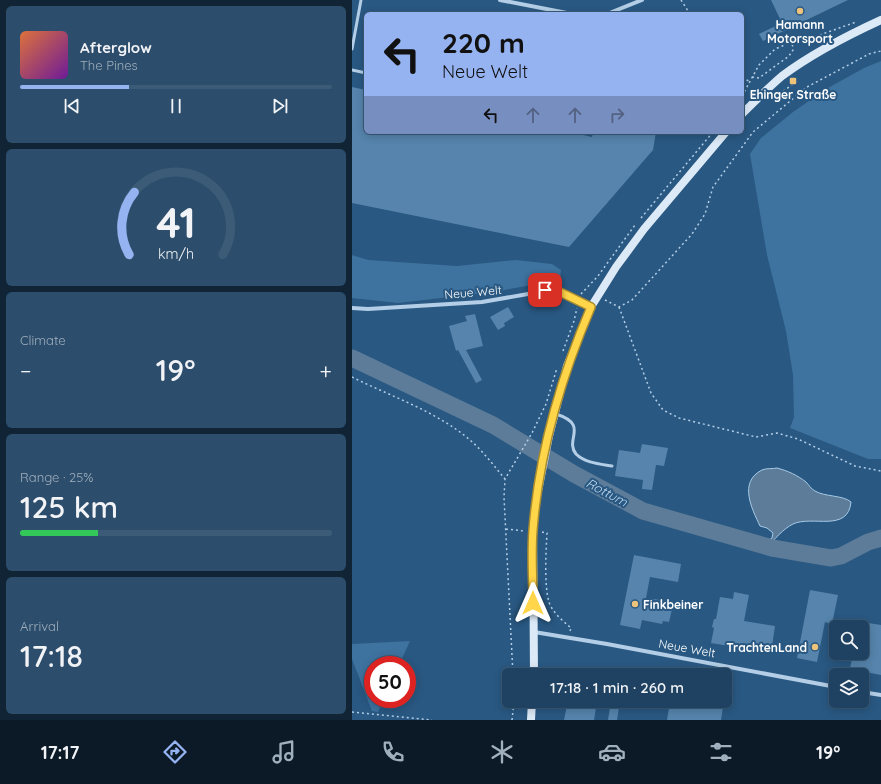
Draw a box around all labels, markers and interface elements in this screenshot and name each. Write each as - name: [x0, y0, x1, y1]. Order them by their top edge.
- marker: Hamann Motorsport: [795, 6, 805, 16]
- place label: Hamann Motorsport: [767, 17, 833, 46]
- text: 220 m: [442, 25, 525, 60]
- icon: left: [376, 28, 428, 80]
- text: Afterglow: [80, 38, 152, 57]
- text: The Pines: [80, 57, 138, 73]
- text: Neue Welt: [442, 60, 528, 83]
- marker: Ehinger Straße: [788, 76, 798, 86]
- place label: Ehinger Straße: [750, 87, 836, 102]
- icon: previous: [61, 95, 83, 117]
- icon: pause: [165, 95, 187, 117]
- icon: next: [269, 95, 291, 117]
- icon: left: [480, 104, 502, 126]
- icon: ahead: [522, 104, 544, 126]
- icon: ahead: [564, 104, 586, 126]
- icon: right: [606, 104, 628, 126]
- text: 41: [156, 196, 196, 248]
- text: km/h: [158, 245, 194, 263]
- pin: [528, 273, 562, 307]
- icon: arrive: [534, 279, 556, 301]
- street label: Neue Welt: [444, 282, 502, 302]
- text: Climate: [20, 332, 66, 348]
- text: 19°: [156, 351, 195, 389]
- text: −: [20, 357, 31, 385]
- text: +: [320, 357, 332, 385]
- text: Range · 25%: [20, 469, 93, 485]
- water label: Rottum: [584, 474, 631, 510]
- text: 125 km: [20, 488, 118, 526]
- position arrow: [512, 582, 554, 624]
- place label: Finkbeiner: [643, 597, 703, 612]
- marker: Finkbeiner: [630, 599, 640, 609]
- text: Arrival: [20, 618, 59, 634]
- map controls: [829, 620, 869, 708]
- button: search: [829, 620, 869, 660]
- street label: Neue Welt: [657, 636, 717, 660]
- text: 17:18: [20, 637, 83, 675]
- place label: TrachtenLand: [726, 640, 807, 655]
- marker: TrachtenLand: [810, 642, 820, 652]
- speed limit sign: 50: [364, 656, 416, 708]
- button: layers: [829, 668, 869, 708]
- text: 17:18 · 1 min · 260 m: [550, 678, 684, 697]
- icon: directions: [161, 738, 189, 766]
- icon: music: [270, 738, 298, 766]
- icon: phone: [379, 738, 407, 766]
- icon: climate: [488, 738, 516, 766]
- icon: car: [598, 738, 626, 766]
- icon: filters: [707, 738, 735, 766]
- text: 17:17: [41, 741, 79, 764]
- text: 19°: [816, 741, 840, 764]

